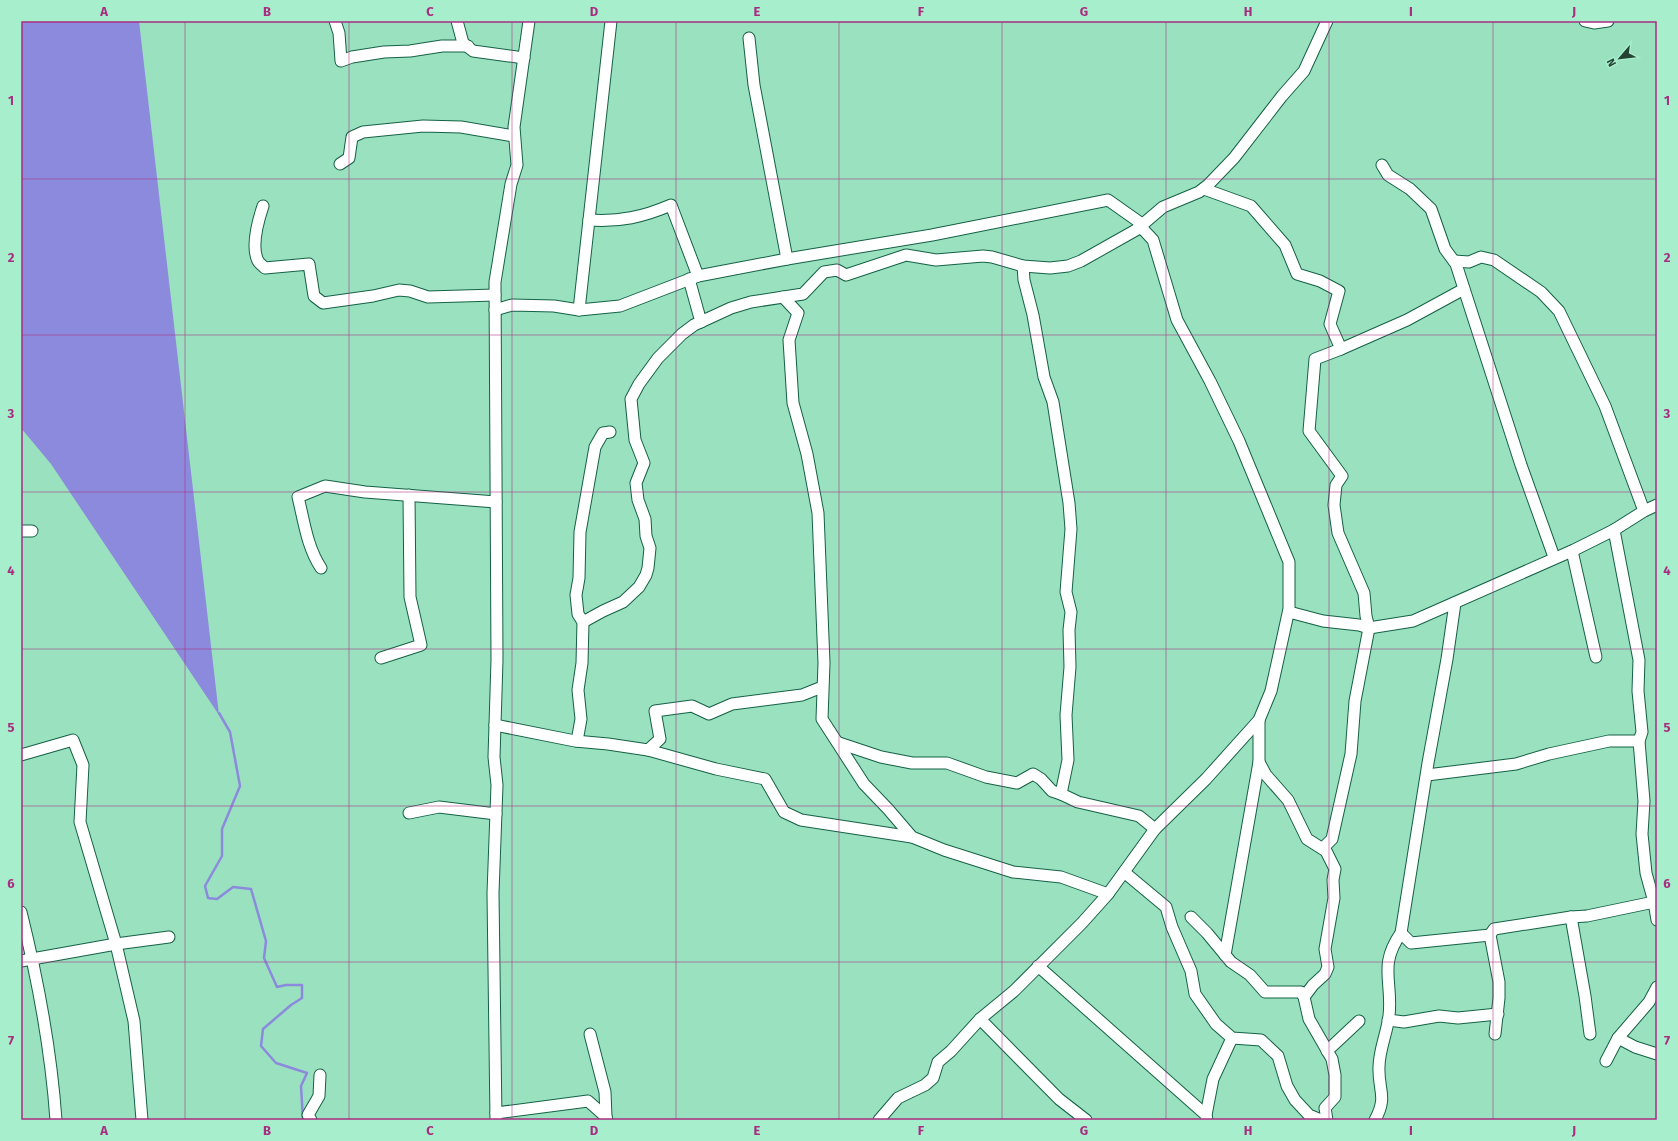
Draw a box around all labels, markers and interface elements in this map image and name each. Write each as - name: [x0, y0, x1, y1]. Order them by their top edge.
- text: A: [99, 4, 108, 19]
- text: B: [263, 4, 271, 19]
- text: C: [426, 4, 434, 19]
- text: D: [590, 4, 599, 19]
- text: E: [754, 4, 761, 19]
- text: F: [918, 4, 925, 19]
- text: G: [1080, 4, 1088, 19]
- text: H: [1244, 4, 1252, 19]
- text: I: [1409, 4, 1413, 19]
- text: J: [1571, 4, 1576, 19]
- north arrow: [1600, 38, 1640, 78]
- text: N: [1604, 56, 1619, 69]
- text: 1: [8, 93, 14, 108]
- text: 1: [1664, 93, 1670, 108]
- text: 2: [8, 250, 15, 265]
- text: 2: [1664, 250, 1671, 265]
- text: 3: [7, 406, 15, 421]
- text: 3: [1663, 406, 1671, 421]
- text: 4: [7, 563, 15, 578]
- text: 4: [1663, 563, 1671, 578]
- text: 5: [8, 720, 15, 735]
- text: 5: [1664, 720, 1671, 735]
- text: 6: [7, 876, 15, 891]
- text: 6: [1663, 876, 1671, 891]
- text: 7: [8, 1033, 14, 1048]
- text: 7: [1664, 1033, 1670, 1048]
- text: A: [99, 1123, 108, 1138]
- text: B: [263, 1123, 271, 1138]
- text: C: [426, 1123, 434, 1138]
- text: D: [590, 1123, 599, 1138]
- text: E: [754, 1123, 761, 1138]
- text: F: [918, 1123, 925, 1138]
- text: G: [1080, 1123, 1088, 1138]
- text: H: [1244, 1123, 1252, 1138]
- text: I: [1409, 1123, 1413, 1138]
- text: J: [1571, 1123, 1576, 1138]

